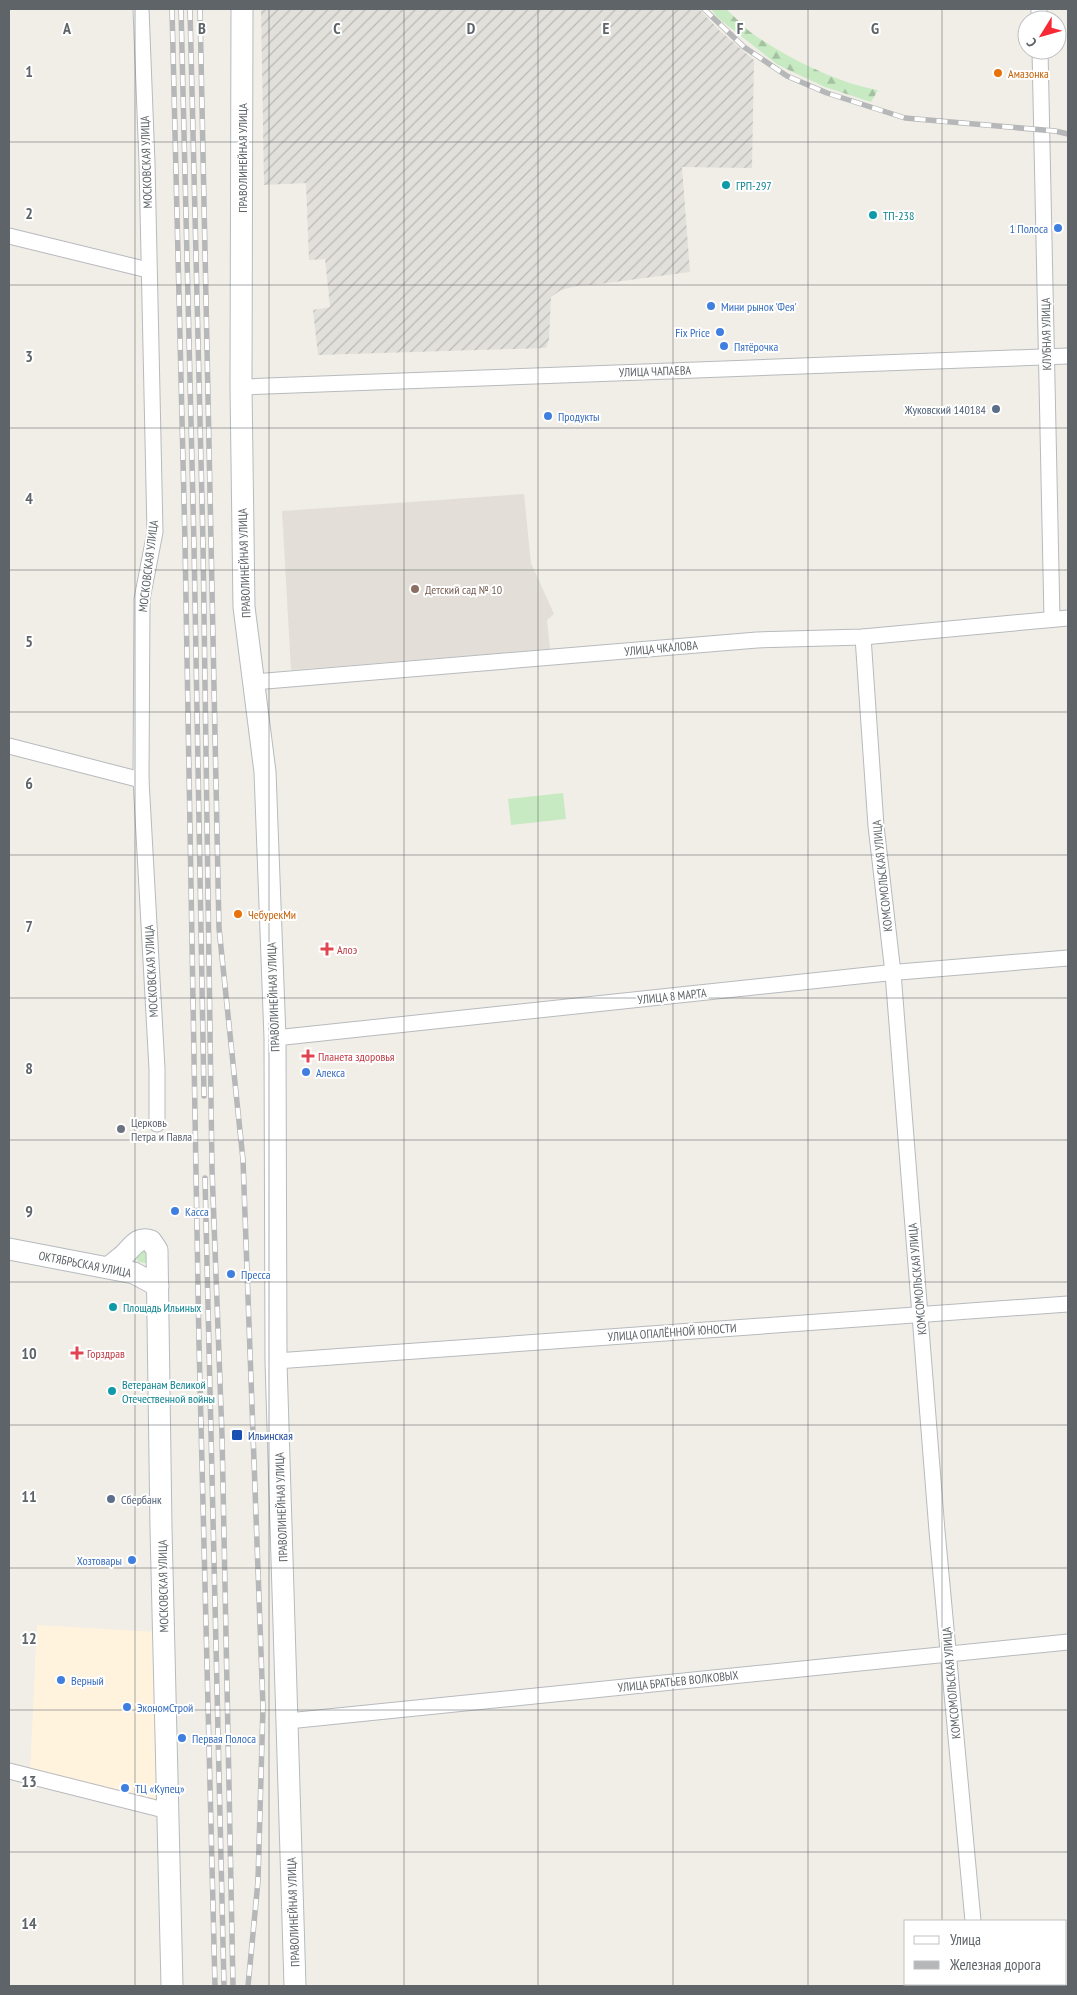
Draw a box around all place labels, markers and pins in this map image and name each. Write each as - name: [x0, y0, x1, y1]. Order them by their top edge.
- place label: Амазонка: [1008, 66, 1049, 81]
- marker: Амазонка: [992, 67, 1004, 79]
- place label: ГРП-297: [736, 178, 772, 193]
- marker: ГРП-297: [720, 179, 732, 191]
- place label: ТП-238: [883, 208, 914, 223]
- marker: ТП-238: [867, 209, 879, 221]
- place label: 1 Полоса: [1009, 221, 1048, 236]
- marker: 1 Полоса: [1052, 222, 1064, 234]
- place label: Мини рынок 'Фея': [721, 299, 797, 314]
- marker: Мини рынок 'Фея': [705, 300, 717, 312]
- place label: Fix Price: [675, 325, 710, 340]
- marker: Fix Price: [714, 326, 726, 338]
- place label: Пятёрочка: [734, 339, 778, 354]
- marker: Пятёрочка: [718, 340, 730, 352]
- place label: Жуковский 140184: [904, 402, 987, 417]
- marker: Жуковский 140184: [990, 403, 1002, 415]
- place label: Продукты: [558, 409, 599, 424]
- marker: Продукты: [542, 410, 554, 422]
- place label: Детский сад № 10: [425, 582, 502, 597]
- marker: Детский сад № 10: [409, 583, 421, 595]
- place label: ЧебурекМи: [248, 907, 296, 922]
- marker: ЧебурекМи: [232, 908, 244, 920]
- place label: Алоэ: [337, 942, 358, 957]
- marker: Алоэ: [321, 943, 333, 955]
- place label: Планета здоровья: [318, 1049, 395, 1064]
- marker: Планета здоровья: [302, 1050, 314, 1062]
- place label: Алекса: [316, 1065, 345, 1080]
- marker: Алекса: [300, 1066, 312, 1078]
- place label: Церковь Петра и Павла: [131, 1115, 192, 1144]
- marker: Церковь Петра и Павла: [115, 1123, 127, 1135]
- place label: Касса: [185, 1204, 209, 1219]
- marker: Касса: [169, 1205, 181, 1217]
- place label: Пресса: [241, 1267, 271, 1282]
- marker: Пресса: [225, 1268, 237, 1280]
- place label: Площадь Ильиных: [123, 1300, 201, 1315]
- marker: Площадь Ильиных: [107, 1301, 119, 1313]
- place label: Горздрав: [87, 1346, 125, 1361]
- marker: Горздрав: [71, 1347, 83, 1359]
- place label: Ветеранам Великой Отечественной войны: [122, 1377, 215, 1406]
- marker: Ветеранам Великой Отечественной войны: [106, 1385, 118, 1397]
- marker: Ильинская: [230, 1428, 244, 1442]
- place label: Ильинская: [248, 1428, 293, 1443]
- place label: Сбербанк: [121, 1492, 162, 1507]
- marker: Сбербанк: [105, 1493, 117, 1505]
- place label: Хозтовары: [77, 1553, 122, 1568]
- marker: Хозтовары: [126, 1554, 138, 1566]
- place label: Верный: [71, 1673, 104, 1688]
- marker: Верный: [55, 1674, 67, 1686]
- place label: ЭкономСтрой: [137, 1700, 193, 1715]
- marker: ЭкономСтрой: [121, 1701, 133, 1713]
- place label: Первая Полоса: [192, 1731, 256, 1746]
- marker: Первая Полоса: [176, 1732, 188, 1744]
- place label: ТЦ «Купец»: [135, 1781, 185, 1796]
- marker: ТЦ «Купец»: [119, 1782, 131, 1794]

